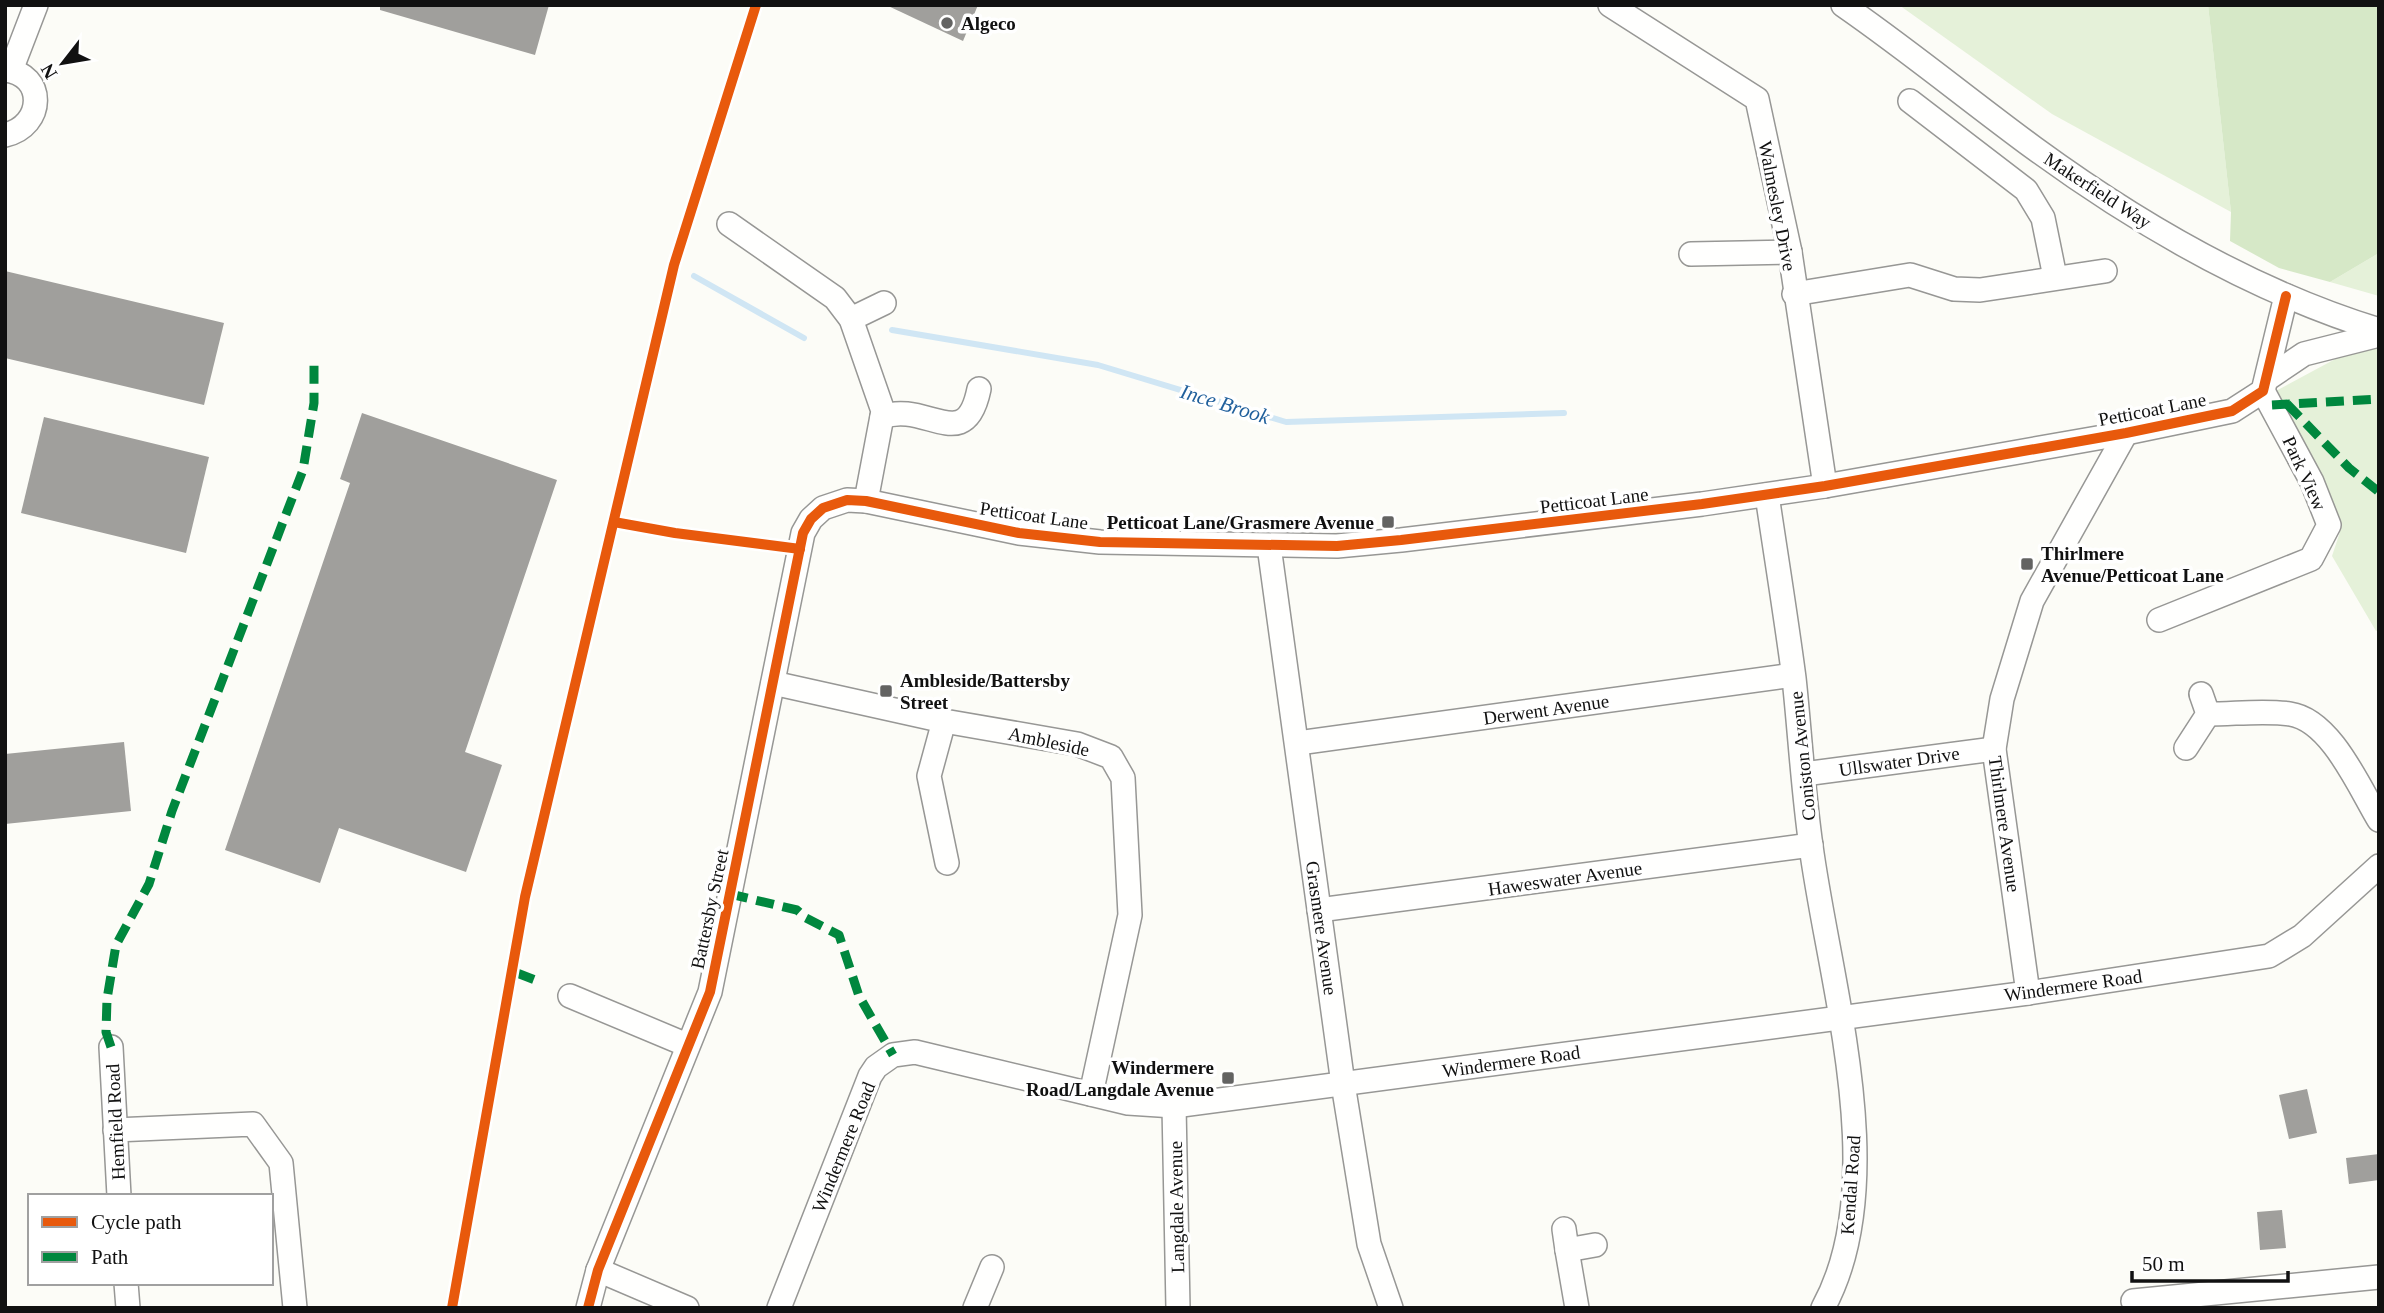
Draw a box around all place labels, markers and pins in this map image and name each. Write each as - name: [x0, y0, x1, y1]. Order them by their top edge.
- place label: Algeco: [961, 13, 1016, 34]
- marker: Algeco: [939, 15, 955, 31]
- place label: Petticoat Lane/Grasmere Avenue: [1107, 512, 1374, 533]
- marker: Petticoat Lane/Grasmere Avenue: [1380, 514, 1396, 530]
- place label: Thirlmere Avenue/Petticoat Lane: [2041, 543, 2224, 586]
- marker: Thirlmere Avenue/Petticoat Lane: [2019, 556, 2035, 572]
- place label: Ambleside/Battersby Street: [900, 670, 1070, 713]
- marker: Ambleside/Battersby Street: [878, 683, 894, 699]
- place label: Windermere Road/Langdale Avenue: [1026, 1057, 1214, 1100]
- marker: Windermere Road/Langdale Avenue: [1220, 1070, 1236, 1086]

